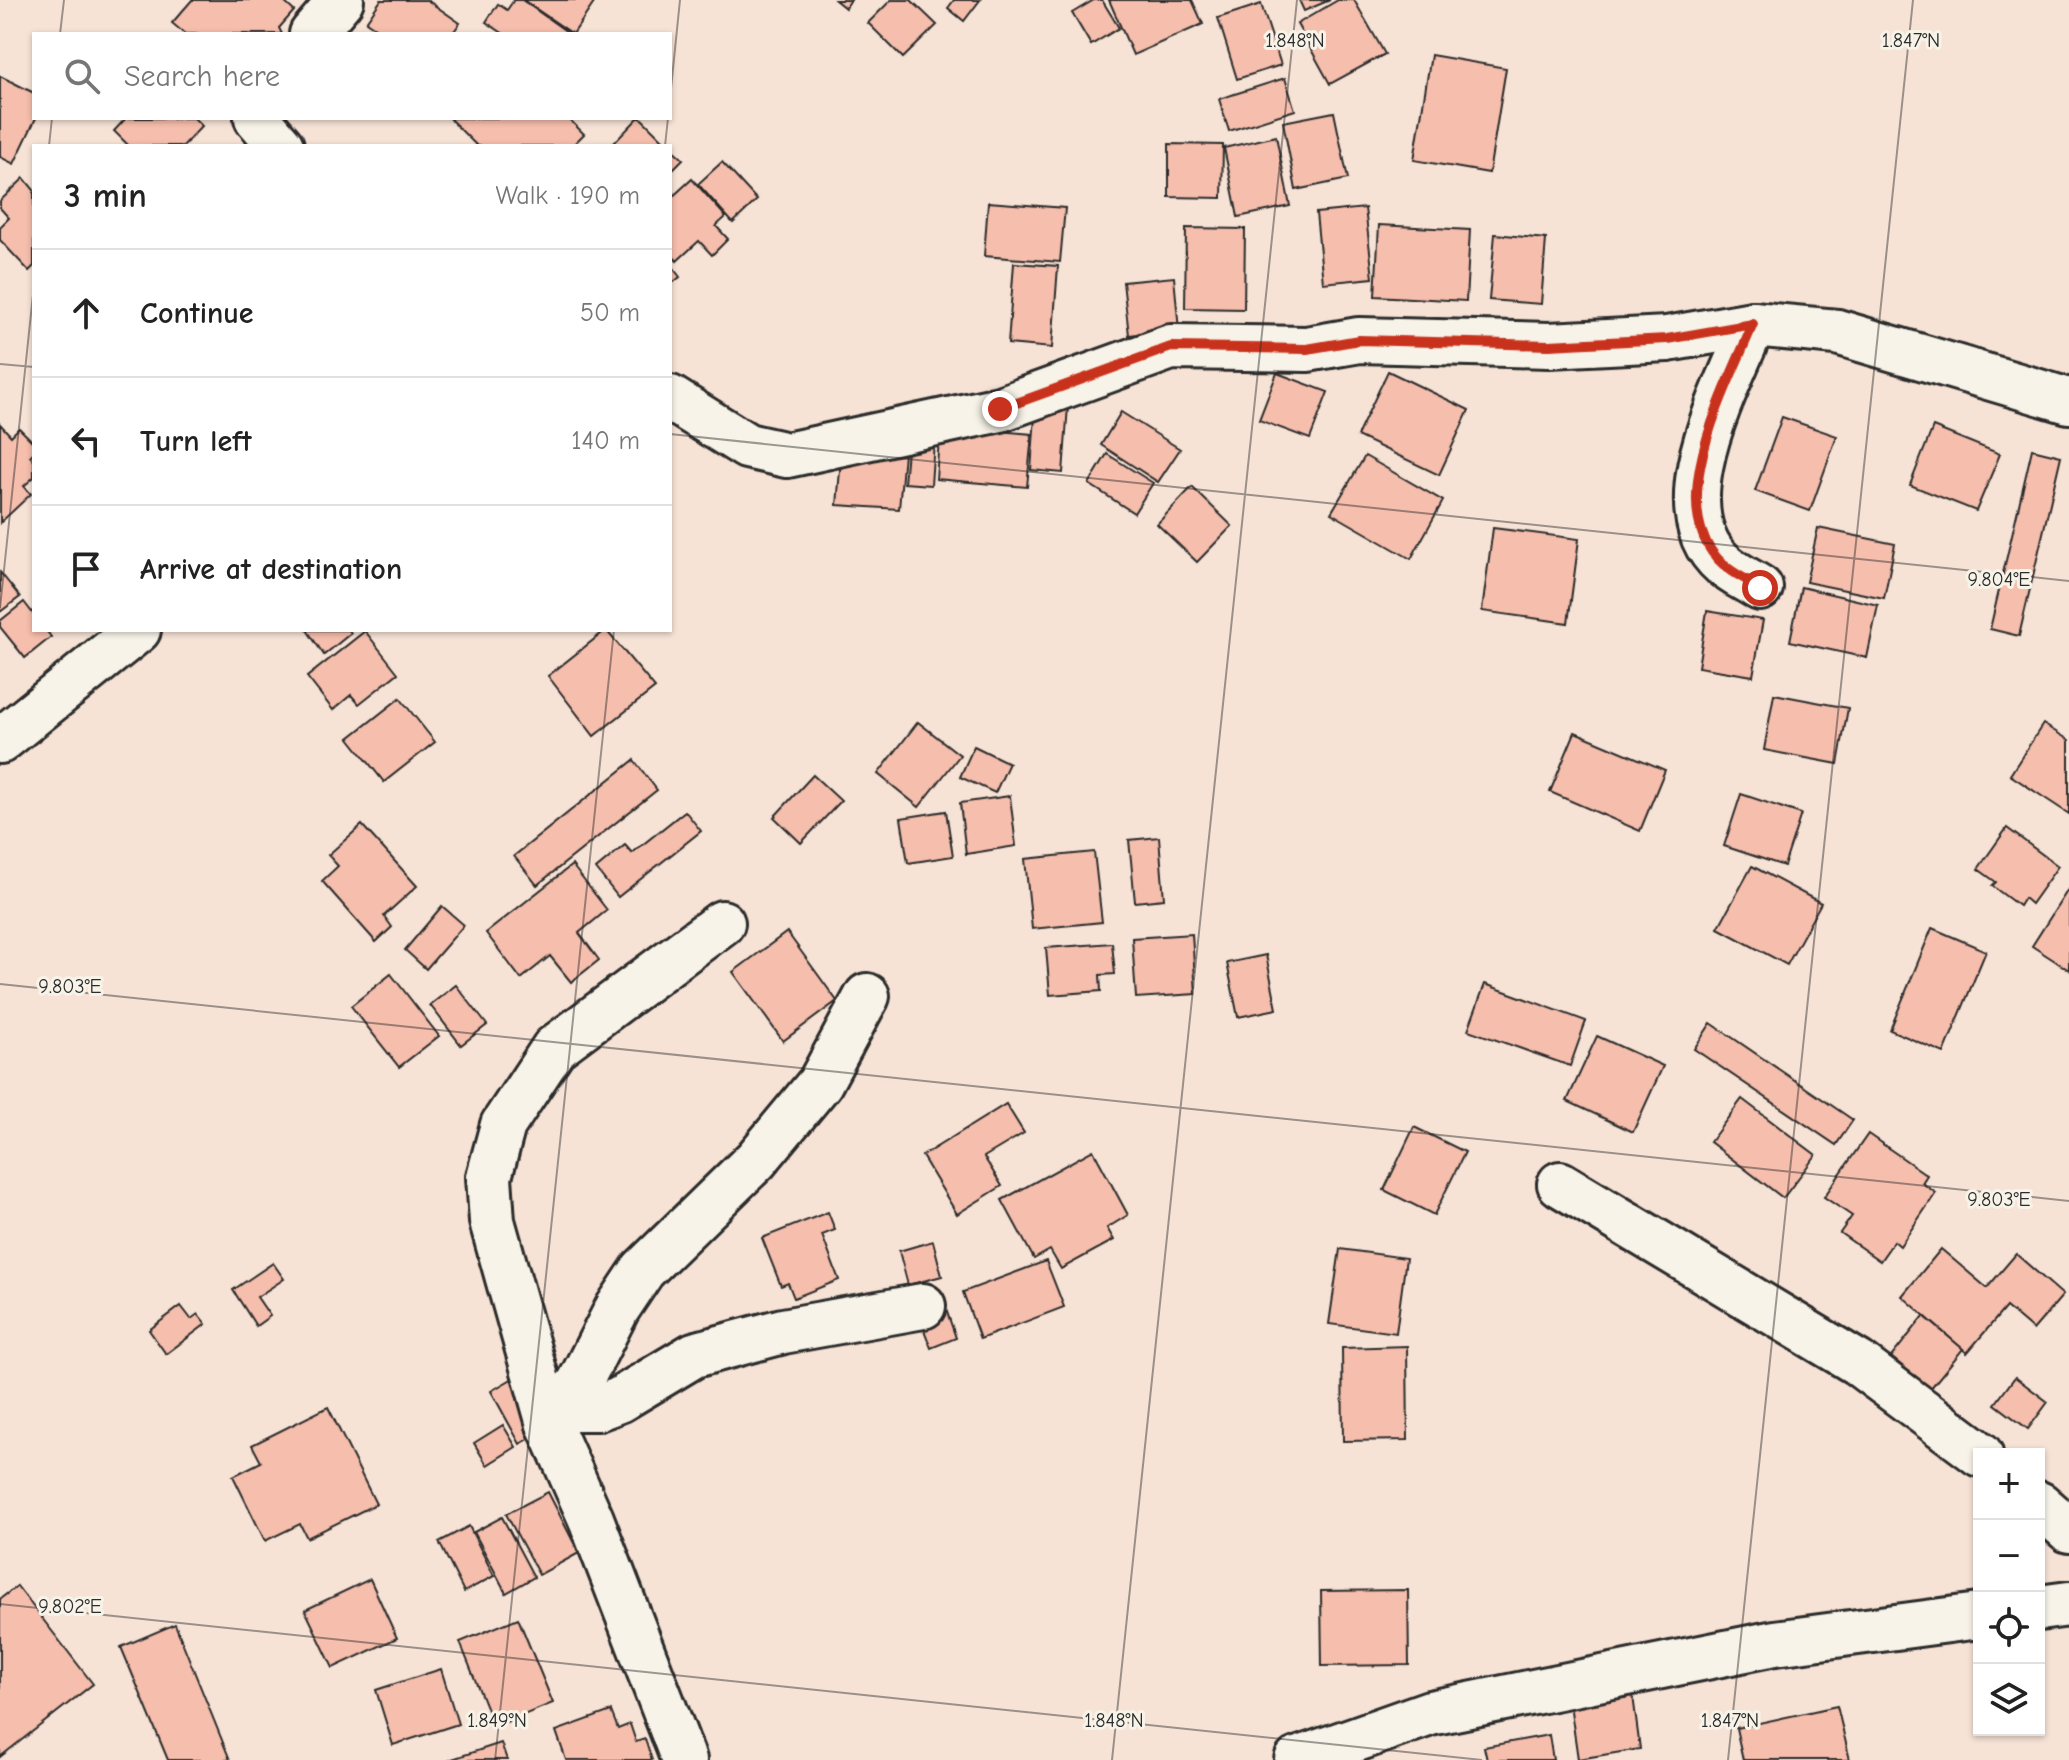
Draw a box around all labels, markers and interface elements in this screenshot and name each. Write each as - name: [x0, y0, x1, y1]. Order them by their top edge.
- text: 1.848°N: [1265, 29, 1325, 52]
- text: 1.847°N: [1882, 29, 1940, 52]
- search box: [32, 32, 672, 120]
- icon: search: [60, 54, 104, 98]
- text: Search here: [124, 59, 280, 94]
- text: 3 min: [64, 176, 147, 216]
- text: Walk · 190 m: [495, 181, 640, 211]
- icon: ahead: [64, 291, 108, 335]
- text: Continue: [140, 296, 254, 331]
- text: 50 m: [580, 298, 640, 328]
- route end: [982, 391, 1018, 427]
- icon: left: [64, 419, 108, 463]
- text: Turn left: [140, 424, 252, 459]
- text: 140 m: [571, 426, 640, 456]
- icon: arrive: [64, 547, 108, 591]
- text: Arrive at destination: [140, 552, 402, 587]
- text: 9.804°E: [1968, 568, 2030, 591]
- route start: [1742, 570, 1778, 606]
- text: 9.803°E: [38, 975, 102, 998]
- text: 9.803°E: [1967, 1188, 2031, 1211]
- map controls: [1973, 1448, 2045, 1736]
- button: +: [1973, 1448, 2045, 1520]
- button: −: [1973, 1520, 2045, 1592]
- button: locate: [1973, 1592, 2045, 1664]
- text: 9.802°E: [38, 1595, 102, 1618]
- button: layers: [1973, 1664, 2045, 1736]
- text: 1.849°N: [467, 1709, 527, 1732]
- text: 1.848°N: [1084, 1709, 1144, 1732]
- text: 1.847°N: [1701, 1709, 1759, 1732]

